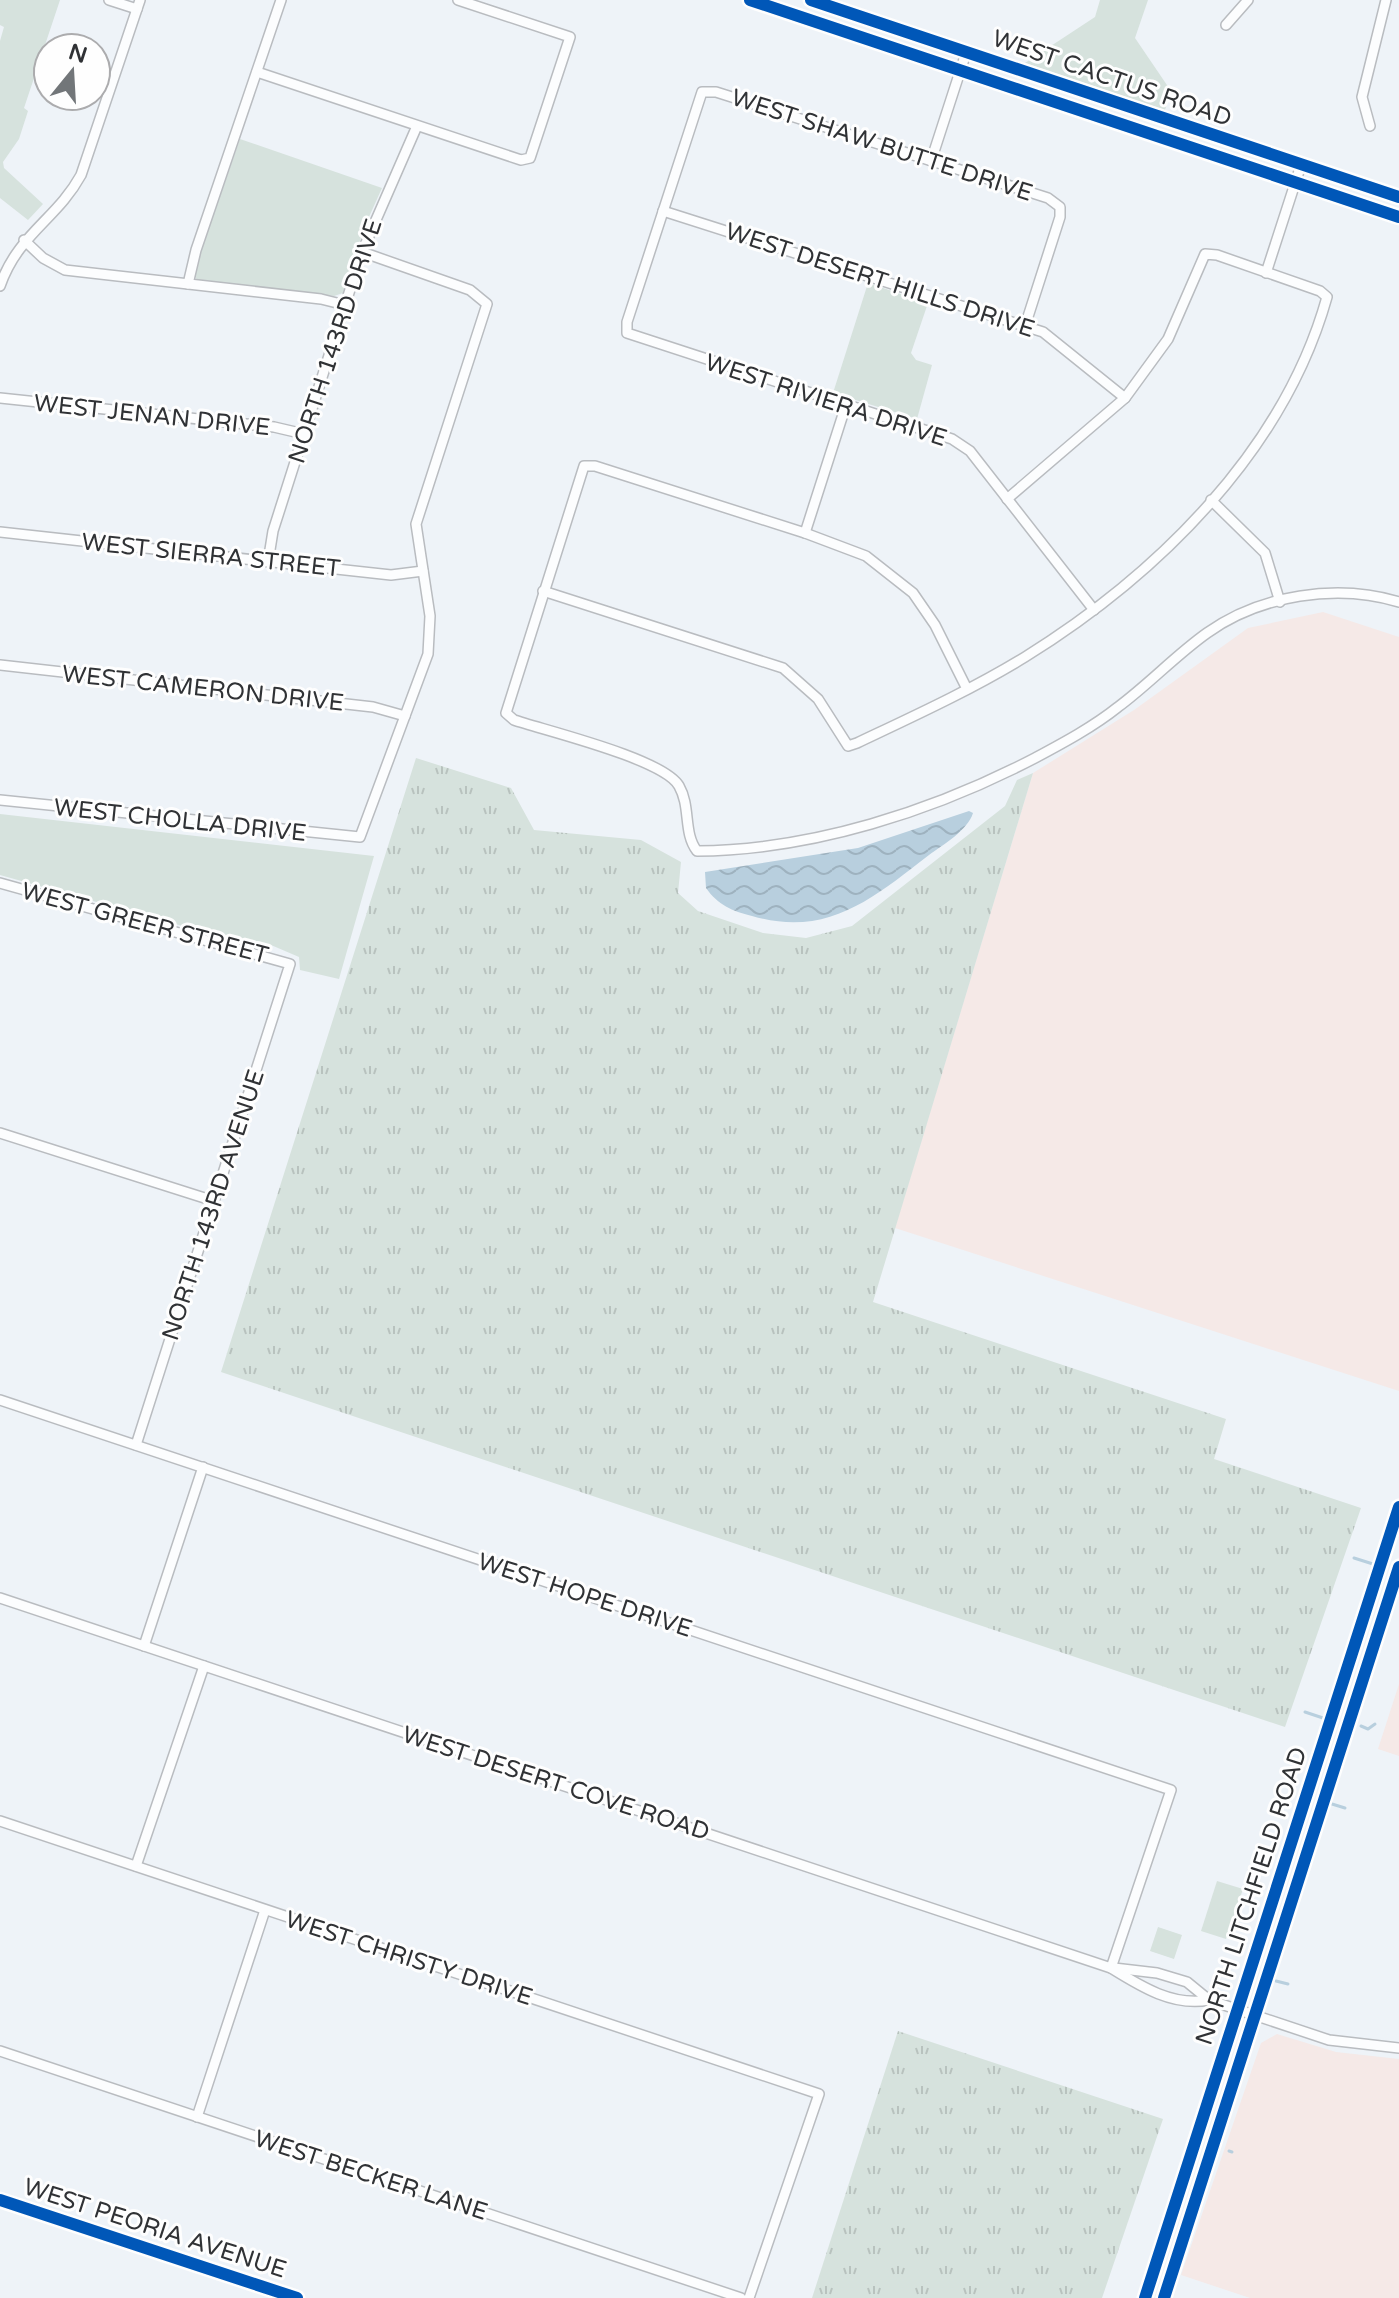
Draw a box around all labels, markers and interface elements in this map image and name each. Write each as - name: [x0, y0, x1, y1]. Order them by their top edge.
- street label: WEST CACTUS ROAD: [988, 24, 1235, 133]
- north arrow: [32, 32, 112, 112]
- text: N: [65, 39, 90, 69]
- street label: WEST SHAW BUTTE DRIVE: [727, 83, 1036, 208]
- street label: NORTH 143RD DRIVE: [282, 215, 389, 467]
- street label: WEST DESERT HILLS DRIVE: [722, 217, 1038, 344]
- street label: WEST RIVIERA DRIVE: [701, 348, 950, 453]
- street label: WEST JENAN DRIVE: [32, 389, 272, 442]
- street label: WEST SIERRA STREET: [80, 527, 342, 584]
- street label: WEST CAMERON DRIVE: [60, 659, 345, 718]
- street label: WEST CHOLLA DRIVE: [52, 793, 308, 848]
- street label: WEST GREER STREET: [18, 877, 272, 971]
- street label: NORTH 143RD AVENUE: [156, 1066, 271, 1344]
- street label: WEST HOPE DRIVE: [474, 1547, 696, 1644]
- street label: WEST DESERT COVE ROAD: [399, 1720, 713, 1847]
- street label: NORTH LITCHFIELD ROAD: [1190, 1744, 1313, 2049]
- street label: WEST CHRISTY DRIVE: [282, 1905, 536, 2012]
- street label: WEST BECKER LANE: [251, 2124, 491, 2227]
- street label: WEST PEORIA AVENUE: [20, 2172, 290, 2285]

